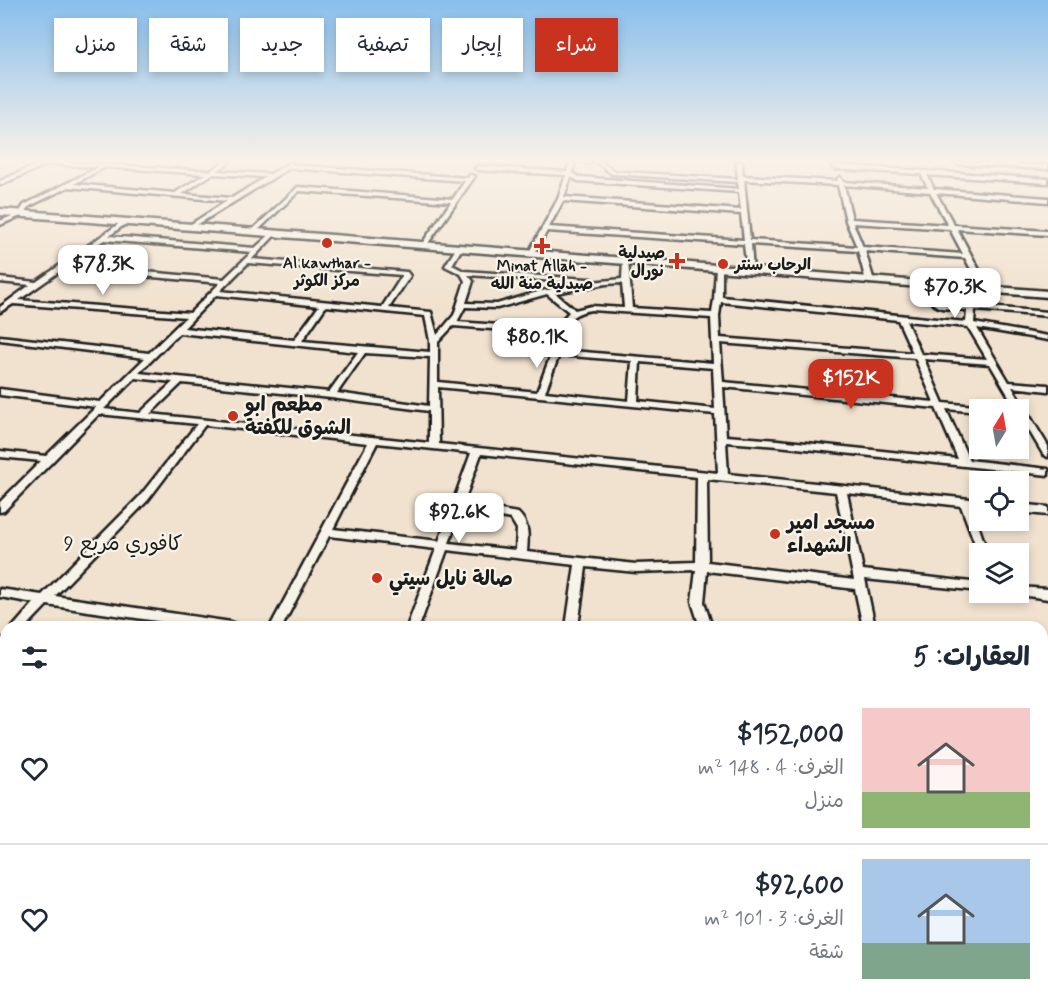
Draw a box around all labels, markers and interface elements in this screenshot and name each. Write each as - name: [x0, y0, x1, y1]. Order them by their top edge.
- chip: منزل: [54, 18, 137, 72]
- chip: شقة: [149, 18, 228, 72]
- chip: جديد: [240, 18, 324, 72]
- chip: تصفية: [336, 18, 430, 72]
- chip: إيجار: [442, 18, 523, 72]
- chip: شراء: [535, 18, 618, 72]
- marker: Al kawthar - مركز الكوثر: [320, 236, 334, 250]
- marker: Minat Allah - صيدلية منة الله: [535, 239, 549, 253]
- place label: صيدلية نورال: [618, 243, 665, 282]
- pin: $78.3K: [54, 245, 152, 296]
- text: $78.3K: [72, 251, 134, 278]
- place label: Al kawthar - مركز الكوثر: [283, 253, 371, 292]
- marker: صيدلية نورال: [670, 254, 684, 268]
- place label: الرحاب سنتر: [733, 255, 811, 276]
- place label: Minat Allah - صيدلية منة الله: [491, 256, 593, 295]
- marker: الرحاب سنتر: [716, 257, 730, 271]
- pin: $70.3K: [906, 268, 1004, 319]
- text: $70.3K: [924, 274, 986, 301]
- pin: $80.1K: [488, 318, 586, 369]
- text: $80.1K: [506, 324, 568, 351]
- pin: $152K: [809, 359, 893, 410]
- text: $152K: [822, 365, 880, 392]
- place label: مطعم ابو الشوق للكفتة: [243, 392, 351, 442]
- north arrow: [969, 399, 1029, 459]
- map controls: [969, 399, 1029, 603]
- marker: مطعم ابو الشوق للكفتة: [226, 409, 240, 423]
- button: locate: [969, 471, 1029, 531]
- pin: $92.6K: [410, 493, 508, 544]
- text: $92.6K: [429, 499, 489, 526]
- place label: مسجد امير الشهداء: [785, 510, 875, 560]
- marker: مسجد امير الشهداء: [768, 527, 782, 541]
- district label: كافوري مربع 9: [64, 530, 182, 558]
- button: layers: [969, 543, 1029, 603]
- place label: صالة نايل سيتي: [389, 566, 513, 596]
- marker: صالة نايل سيتي: [370, 571, 384, 585]
- icon: filters: [18, 641, 51, 674]
- text: العقارات: 5: [913, 641, 1030, 675]
- text: $152,000: [737, 718, 844, 752]
- icon: home: [910, 732, 982, 804]
- icon: heart: [18, 752, 51, 785]
- text: الغرف: 4 · 148 m²: [698, 755, 844, 782]
- text: منزل: [805, 788, 844, 815]
- text: $92,600: [755, 869, 844, 903]
- icon: home: [910, 883, 982, 955]
- icon: heart: [18, 903, 51, 936]
- text: الغرف: 3 · 101 m²: [704, 906, 844, 933]
- text: شقة: [809, 939, 844, 966]

